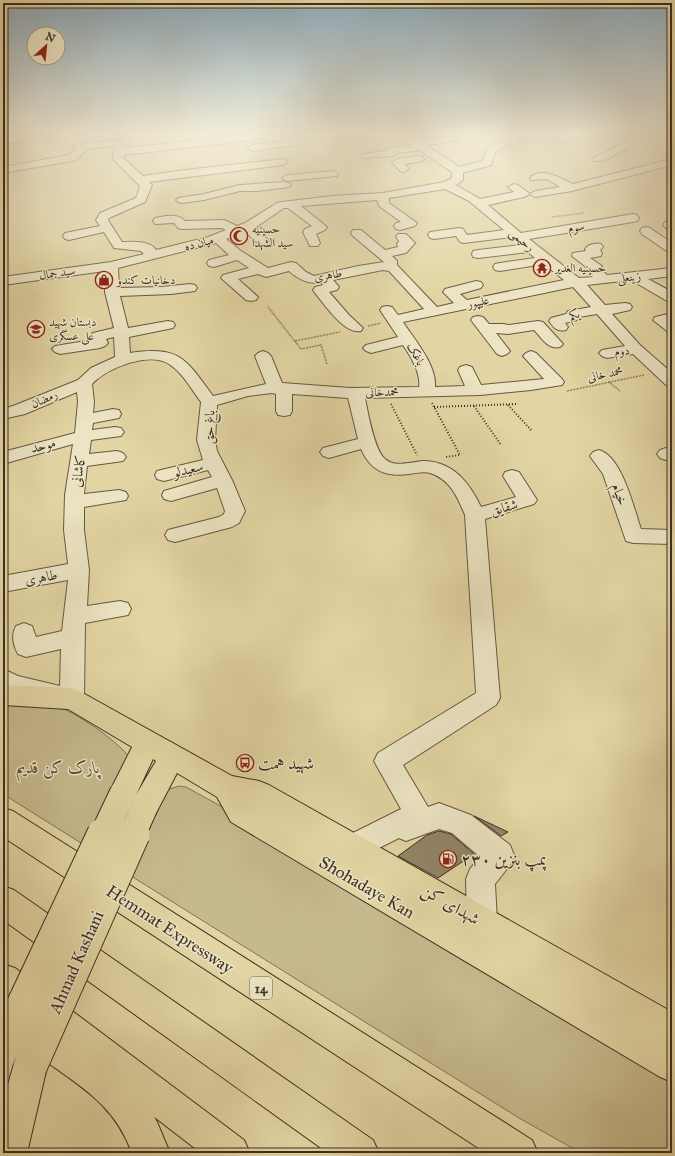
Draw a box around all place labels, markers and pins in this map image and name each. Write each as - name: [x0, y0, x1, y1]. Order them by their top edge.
- place label: حسینیه سید الشهدا: [252, 222, 293, 251]
- mosque icon: حسینیه سید الشهدا: [229, 226, 249, 246]
- temple icon: حسینیه الغدیر: [532, 258, 552, 278]
- place label: حسینیه الغدیر: [553, 261, 606, 275]
- shop icon: دخانیات کندو: [94, 270, 114, 290]
- place label: دخانیات کندو: [115, 273, 175, 288]
- place label: دبستان شهید علی عسگری: [49, 315, 96, 345]
- school or university icon: دبستان شهید علی عسگری: [26, 319, 46, 339]
- bus stop icon: شهید همت: [235, 753, 255, 773]
- place label: شهید همت: [258, 753, 314, 774]
- fuel station icon: پمپ بنزین ۲۳۰: [438, 849, 458, 869]
- place label: پمپ بنزین ۲۳۰: [461, 849, 547, 872]

